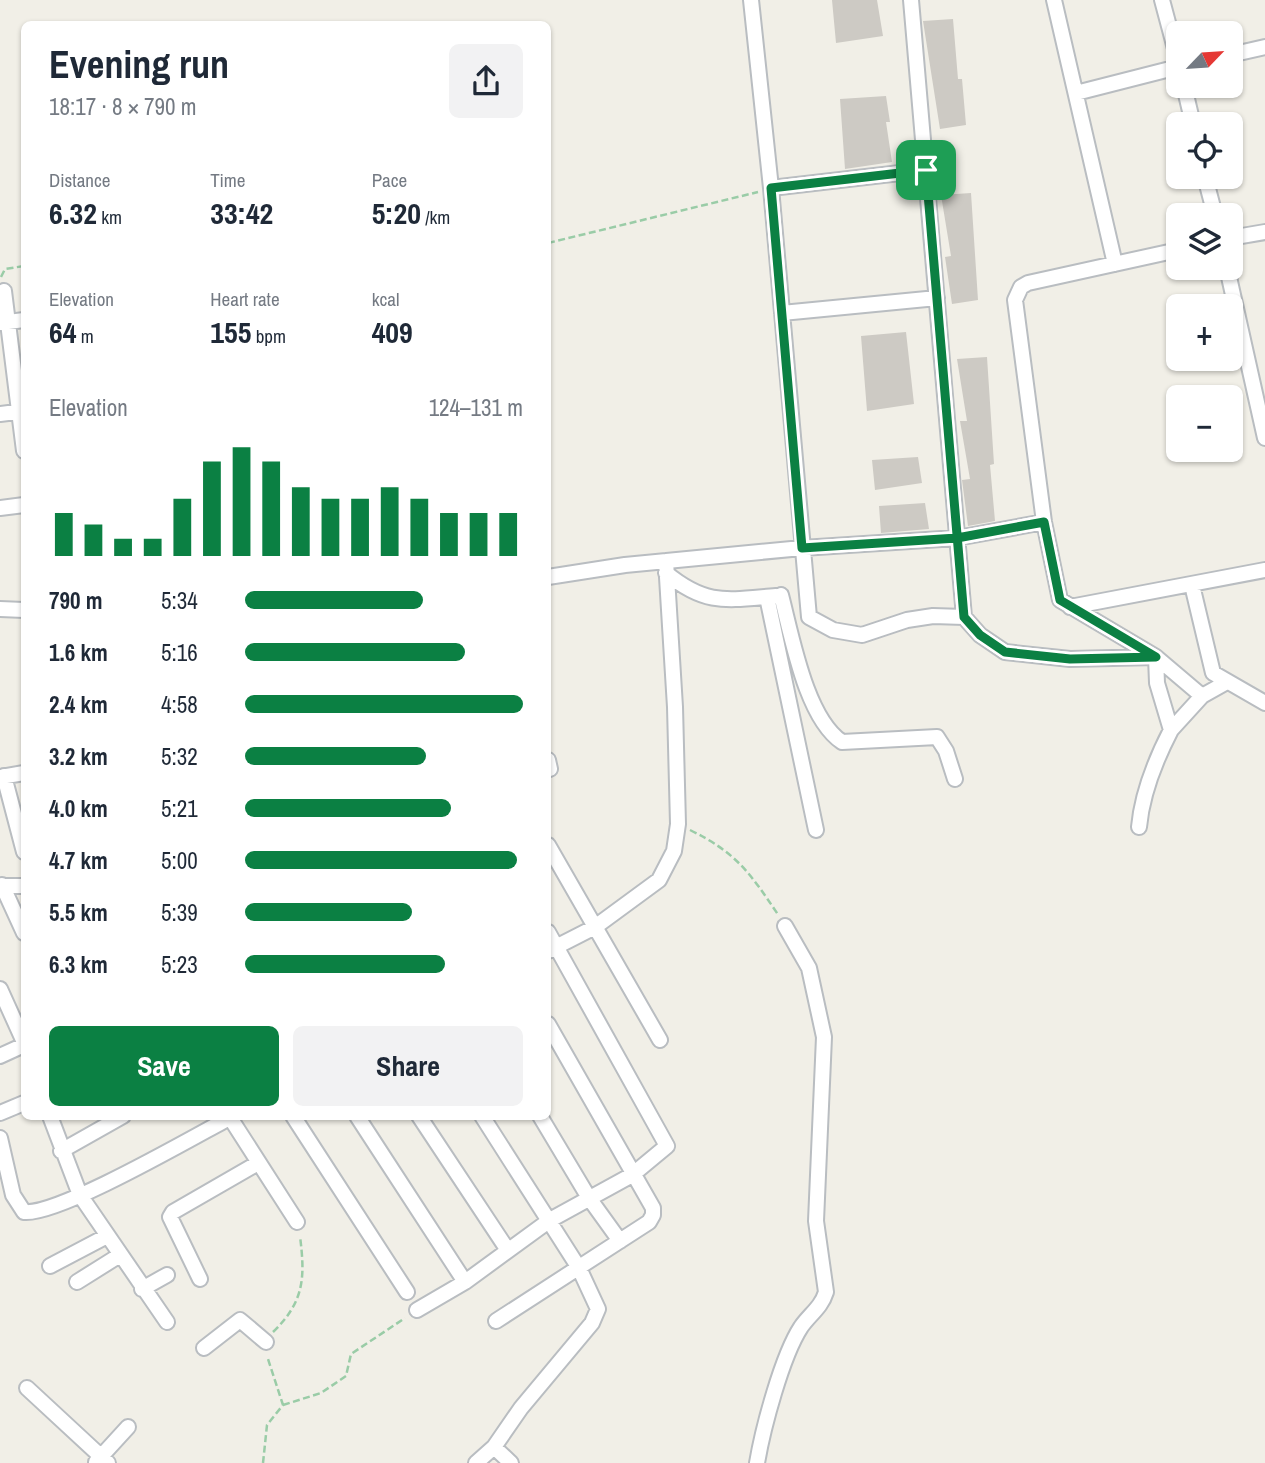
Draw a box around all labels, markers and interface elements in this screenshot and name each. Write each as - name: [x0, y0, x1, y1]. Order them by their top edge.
- north arrow: [1166, 21, 1242, 98]
- map controls: [1166, 21, 1243, 462]
- text: Evening run: [49, 39, 229, 90]
- button: share: [449, 44, 523, 118]
- text: 18:17 · 8 × 790 m: [49, 91, 196, 122]
- button: locate: [1166, 112, 1243, 189]
- pin: [896, 140, 956, 200]
- icon: arrive: [907, 151, 945, 189]
- text: Distance: [49, 167, 110, 193]
- text: Time: [210, 167, 245, 193]
- text: Pace: [372, 167, 407, 193]
- text: 6.32: [49, 193, 97, 233]
- text: 33:42: [210, 193, 273, 233]
- text: 5:20: [372, 193, 421, 233]
- button: layers: [1166, 203, 1243, 280]
- text: km: [97, 204, 122, 230]
- text: /km: [421, 204, 450, 230]
- text: Elevation: [49, 286, 114, 312]
- text: Heart rate: [210, 286, 280, 312]
- text: kcal: [372, 286, 399, 312]
- button: +: [1166, 294, 1243, 371]
- text: 64: [49, 312, 76, 352]
- text: 155: [210, 312, 251, 352]
- text: 409: [372, 312, 413, 352]
- text: m: [76, 323, 94, 349]
- text: bpm: [251, 323, 286, 349]
- button: −: [1166, 385, 1243, 462]
- text: Elevation: [49, 392, 128, 423]
- text: 124–131 m: [429, 392, 523, 423]
- text: 790 m: [49, 585, 102, 616]
- text: 5:34: [161, 585, 198, 616]
- text: 1.6 km: [49, 637, 108, 668]
- text: 5:16: [161, 637, 198, 668]
- text: 2.4 km: [49, 689, 108, 720]
- text: 4:58: [161, 689, 198, 720]
- text: 3.2 km: [49, 741, 108, 772]
- text: 5:32: [161, 741, 198, 772]
- text: 4.0 km: [49, 793, 108, 824]
- text: 5:21: [161, 793, 198, 824]
- text: 4.7 km: [49, 845, 108, 876]
- text: 5:00: [161, 845, 198, 876]
- text: 5.5 km: [49, 897, 108, 928]
- text: 5:39: [161, 897, 198, 928]
- text: 6.3 km: [49, 949, 108, 980]
- text: 5:23: [161, 949, 198, 980]
- button: Save: [49, 1026, 279, 1106]
- button: Share: [293, 1026, 523, 1106]

